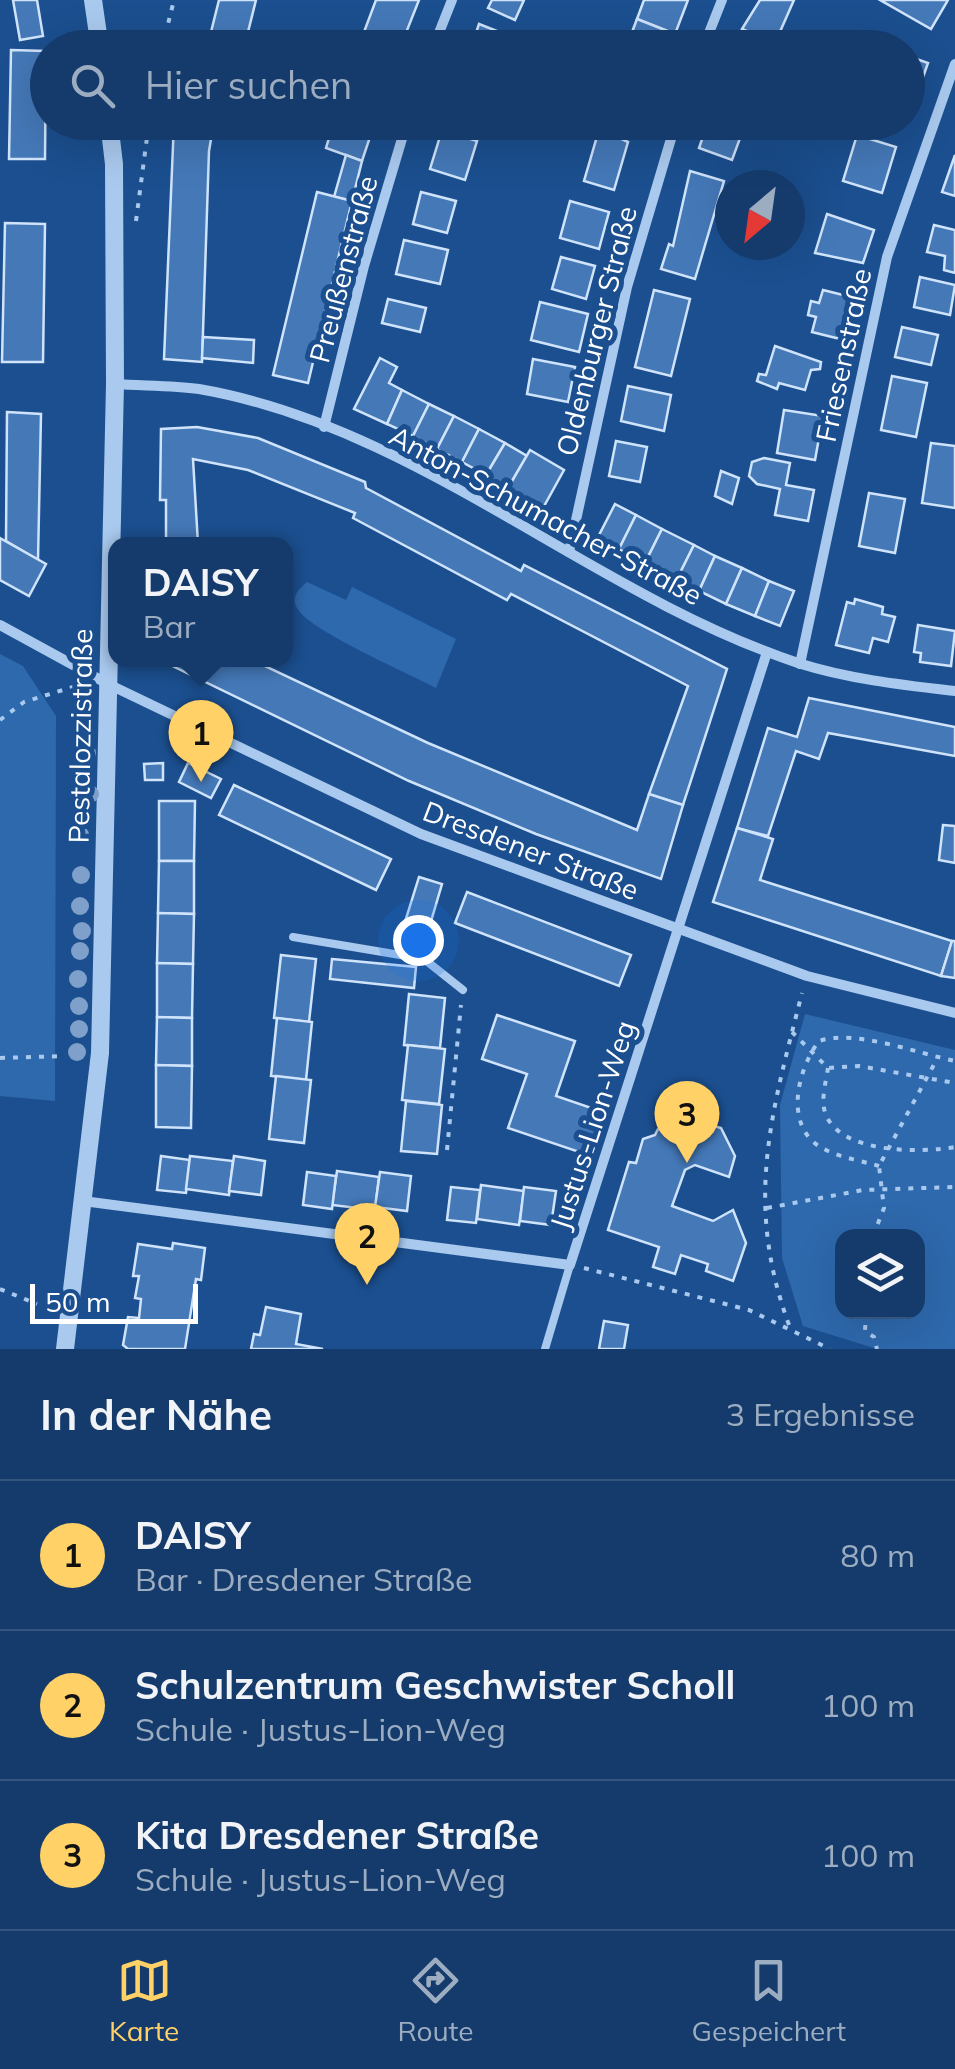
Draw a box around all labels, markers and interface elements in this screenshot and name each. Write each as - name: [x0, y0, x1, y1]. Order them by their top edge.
- search box: [30, 30, 925, 140]
- icon: search: [65, 58, 120, 113]
- text: Hier suchen: [145, 61, 352, 109]
- north arrow: [715, 170, 805, 260]
- street label: Preußenstraße: [301, 172, 385, 366]
- street label: Oldenburger Straße: [548, 202, 644, 460]
- street label: Friesenstraße: [808, 265, 878, 445]
- street label: Anton-Schumacher-Straße: [384, 418, 708, 612]
- popup: [108, 537, 293, 667]
- text: DAISY: [143, 558, 258, 606]
- text: Bar: [143, 606, 195, 646]
- street label: Pestalozzistraße: [61, 628, 99, 844]
- pin: 1: [168, 700, 234, 782]
- street label: Dresdener Straße: [418, 793, 644, 907]
- your location: [393, 915, 444, 966]
- street label: Justus-Lion-Weg: [542, 1016, 642, 1234]
- pin: 3: [654, 1080, 720, 1163]
- pin: 2: [334, 1202, 400, 1285]
- map controls: [835, 1229, 925, 1319]
- button: layers: [835, 1229, 925, 1319]
- scale bar: [30, 1279, 198, 1324]
- text: 50 m: [45, 1284, 111, 1319]
- text: In der Nähe: [40, 1388, 272, 1441]
- text: 3 Ergebnisse: [726, 1394, 915, 1434]
- text: DAISY: [135, 1511, 250, 1559]
- text: 1: [63, 1535, 82, 1575]
- text: 80 m: [840, 1535, 915, 1575]
- text: Bar · Dresdener Straße: [135, 1559, 472, 1599]
- text: Schulzentrum Geschwister Scholl: [135, 1661, 736, 1709]
- text: 2: [63, 1685, 82, 1725]
- text: 100 m: [821, 1685, 915, 1725]
- text: Schule · Justus-Lion-Weg: [135, 1709, 506, 1749]
- text: Kita Dresdener Straße: [135, 1811, 539, 1859]
- text: 3: [63, 1835, 82, 1875]
- text: 100 m: [821, 1835, 915, 1875]
- text: Schule · Justus-Lion-Weg: [135, 1859, 506, 1899]
- tab: Karte: [109, 1953, 179, 2048]
- tab: Route: [397, 1953, 473, 2048]
- tab: Gespeichert: [691, 1953, 846, 2048]

